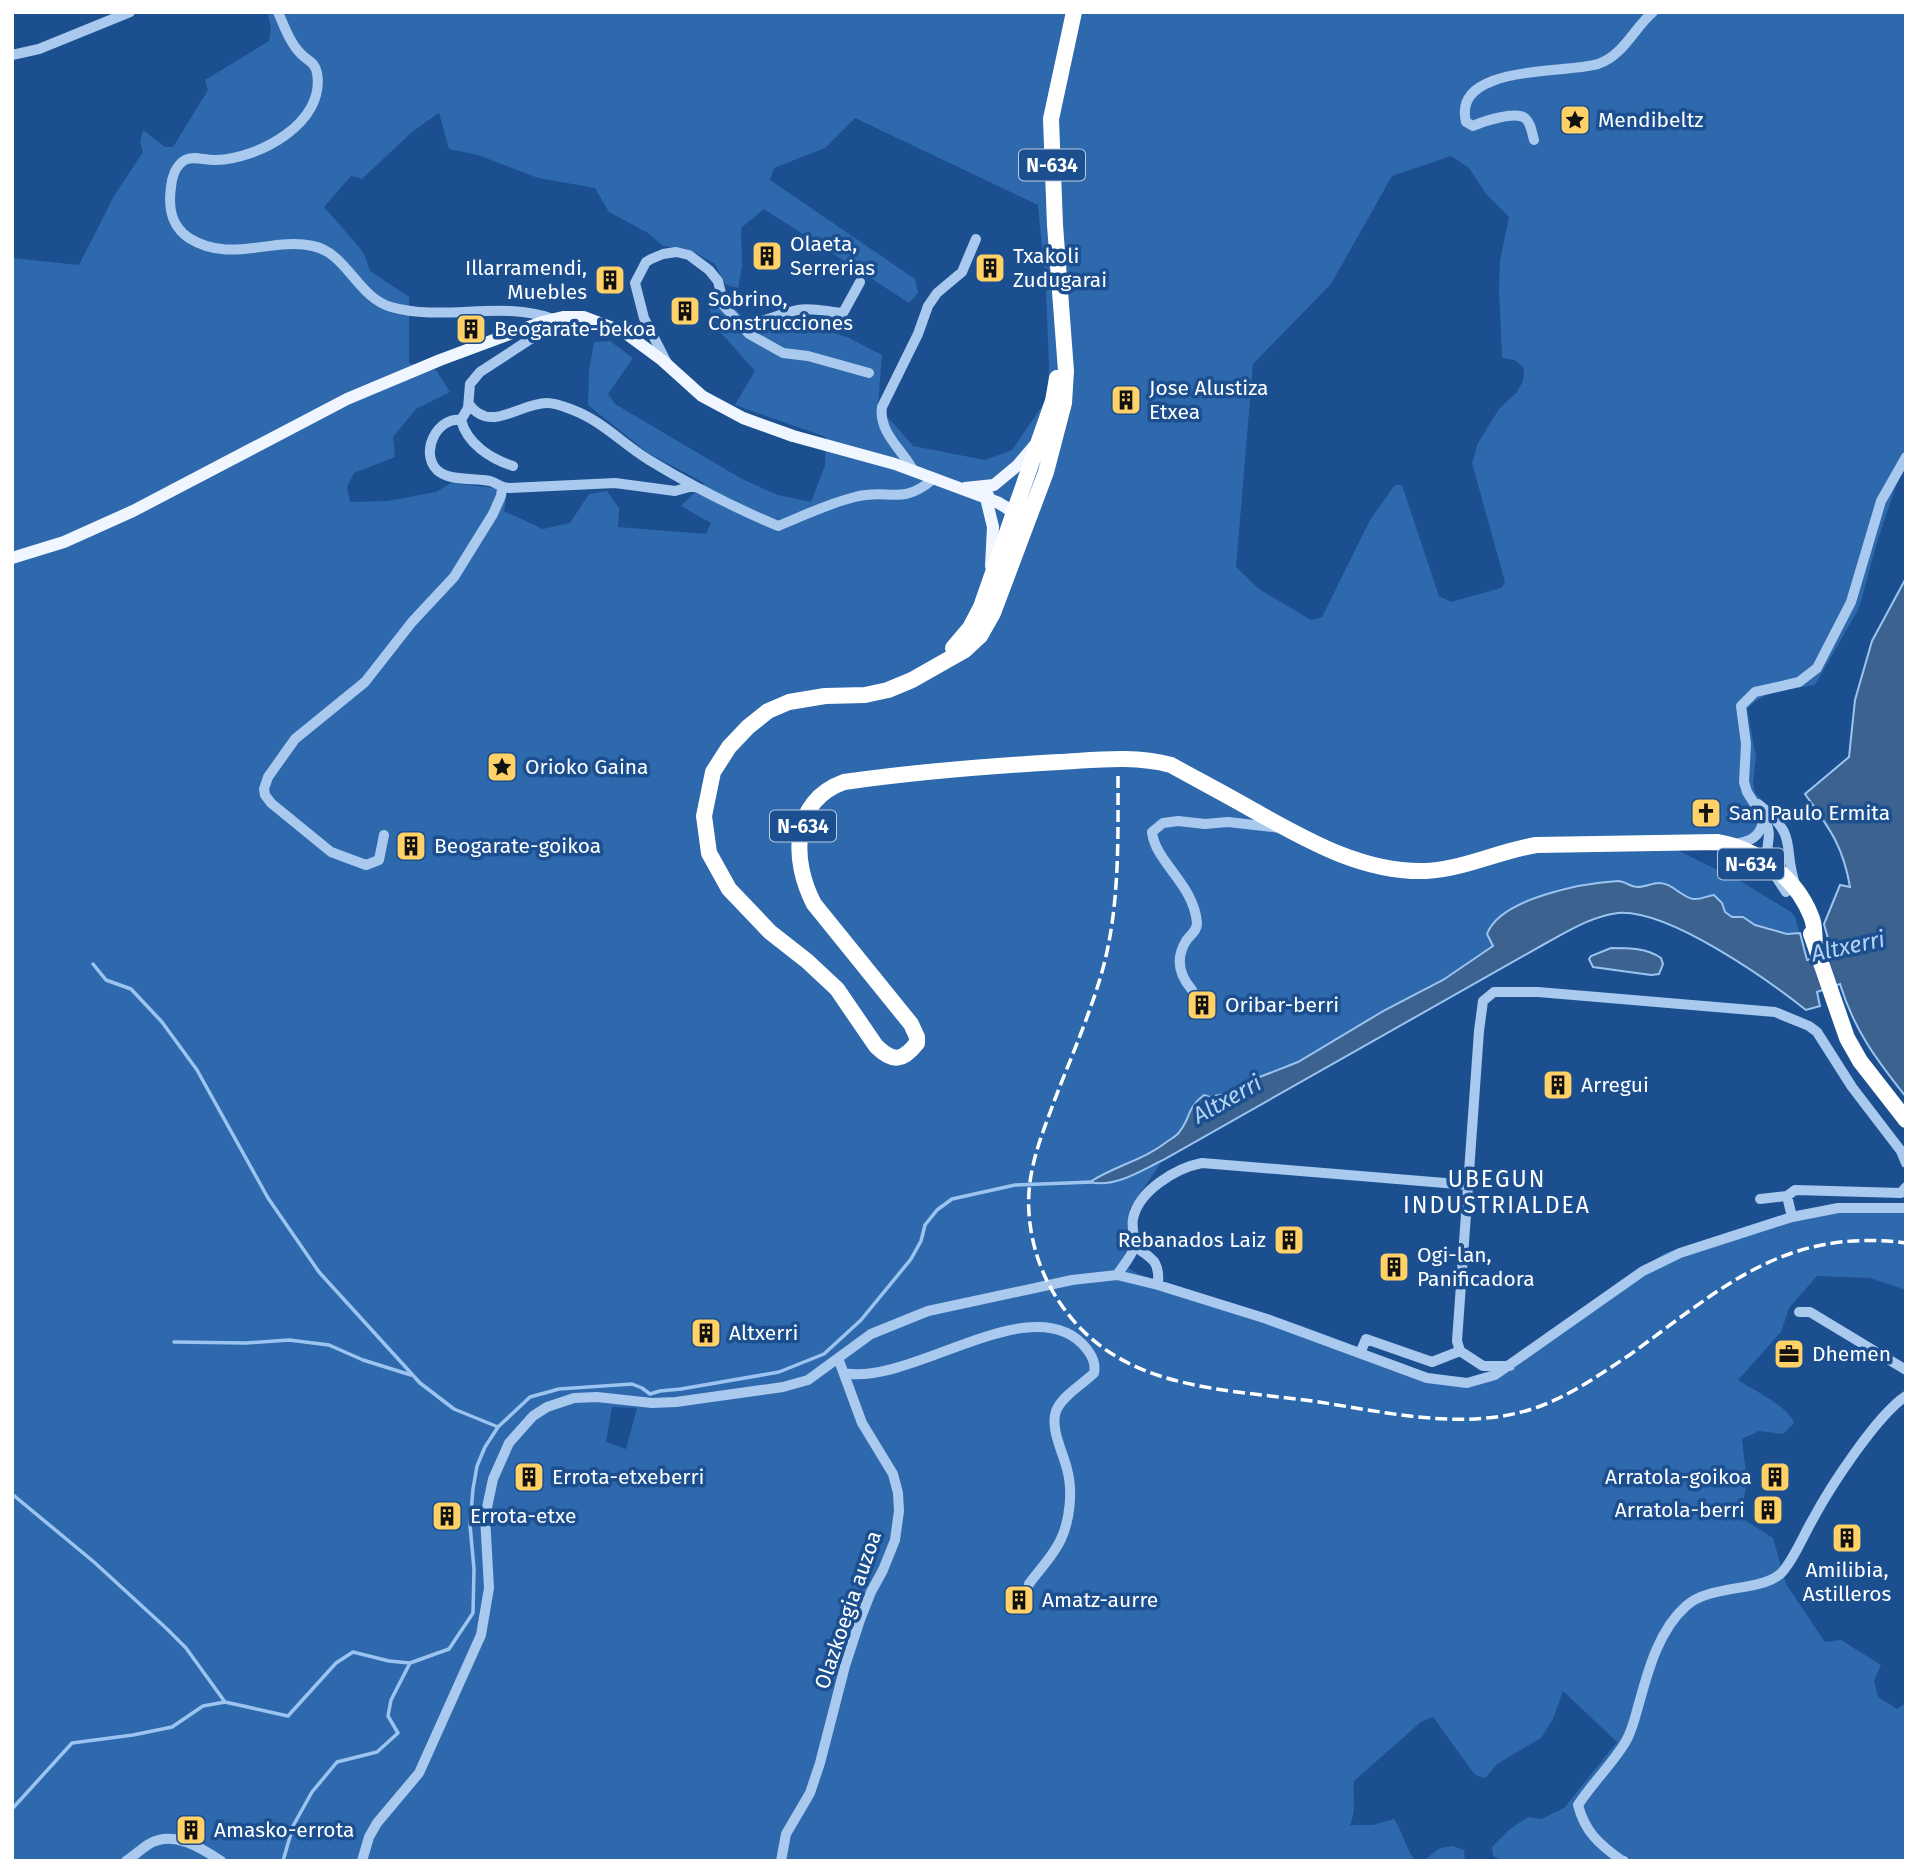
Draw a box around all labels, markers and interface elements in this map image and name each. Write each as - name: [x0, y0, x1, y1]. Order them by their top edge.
- place icon: Mendibeltz: [1558, 103, 1592, 137]
- place label: Mendibeltz: [1598, 107, 1703, 133]
- road number: N-634: [1019, 150, 1085, 181]
- place label: Olaeta, Serrerias: [790, 231, 875, 281]
- building icon: Olaeta, Serrerias: [750, 239, 784, 273]
- place label: Txakoli Zudugarai: [1013, 243, 1107, 293]
- building icon: Txakoli Zudugarai: [973, 251, 1007, 285]
- place label: Illarramendi, Muebles: [465, 255, 587, 305]
- building icon: Illarramendi, Muebles: [593, 263, 627, 297]
- place label: Sobrino, Construcciones: [708, 286, 853, 336]
- building icon: Sobrino, Construcciones: [668, 294, 702, 328]
- building icon: Beogarate-bekoa: [454, 312, 488, 346]
- place label: Beogarate-bekoa: [494, 316, 656, 342]
- place label: Jose Alustiza Etxea: [1149, 375, 1269, 425]
- building icon: Jose Alustiza Etxea: [1109, 383, 1143, 417]
- place icon: Orioko Gaina: [485, 750, 519, 784]
- place label: Orioko Gaina: [525, 754, 649, 780]
- church icon: San Paulo Ermita: [1689, 796, 1723, 830]
- place label: San Paulo Ermita: [1729, 800, 1890, 826]
- road number: N-634: [770, 810, 836, 842]
- building icon: Beogarate-goikoa: [394, 829, 428, 863]
- place label: Beogarate-goikoa: [434, 833, 601, 859]
- road number: N-634: [1718, 848, 1784, 880]
- water label: Altxerri: [1808, 924, 1888, 968]
- building icon: Oribar-berri: [1185, 988, 1219, 1022]
- place label: Oribar-berri: [1225, 992, 1339, 1018]
- water label: Altxerri: [1187, 1068, 1267, 1130]
- building icon: Arregui: [1541, 1068, 1575, 1102]
- place label: Arregui: [1581, 1072, 1649, 1098]
- district label: UBEGUN INDUSTRIALDEA: [1403, 1165, 1591, 1219]
- building icon: Rebanados Laiz: [1272, 1223, 1306, 1257]
- place label: Rebanados Laiz: [1118, 1227, 1266, 1253]
- place label: Ogi-lan, Panificadora: [1417, 1242, 1535, 1292]
- building icon: Ogi-lan, Panificadora: [1377, 1250, 1411, 1284]
- building icon: Altxerri: [689, 1316, 723, 1350]
- place label: Altxerri: [729, 1320, 798, 1346]
- office icon: Dhemen: [1772, 1337, 1806, 1371]
- place label: Dhemen: [1812, 1341, 1891, 1367]
- building icon: Errota-etxeberri: [512, 1460, 546, 1494]
- building icon: Arratola-goikoa: [1758, 1460, 1792, 1494]
- place label: Errota-etxeberri: [552, 1464, 705, 1490]
- place label: Arratola-goikoa: [1605, 1464, 1752, 1490]
- building icon: Arratola-berri: [1751, 1493, 1785, 1527]
- place label: Arratola-berri: [1615, 1497, 1745, 1523]
- building icon: Errota-etxe: [430, 1499, 464, 1533]
- place label: Errota-etxe: [470, 1503, 576, 1529]
- building icon: Amilibia, Astilleros: [1830, 1521, 1864, 1555]
- street label: Olazkoegia auzoa: [809, 1528, 887, 1692]
- place label: Amilibia, Astilleros: [1803, 1557, 1891, 1607]
- building icon: Amatz-aurre: [1002, 1583, 1036, 1617]
- place label: Amatz-aurre: [1042, 1587, 1158, 1613]
- building icon: Amasko-errota: [174, 1813, 208, 1847]
- place label: Amasko-errota: [214, 1817, 355, 1843]

